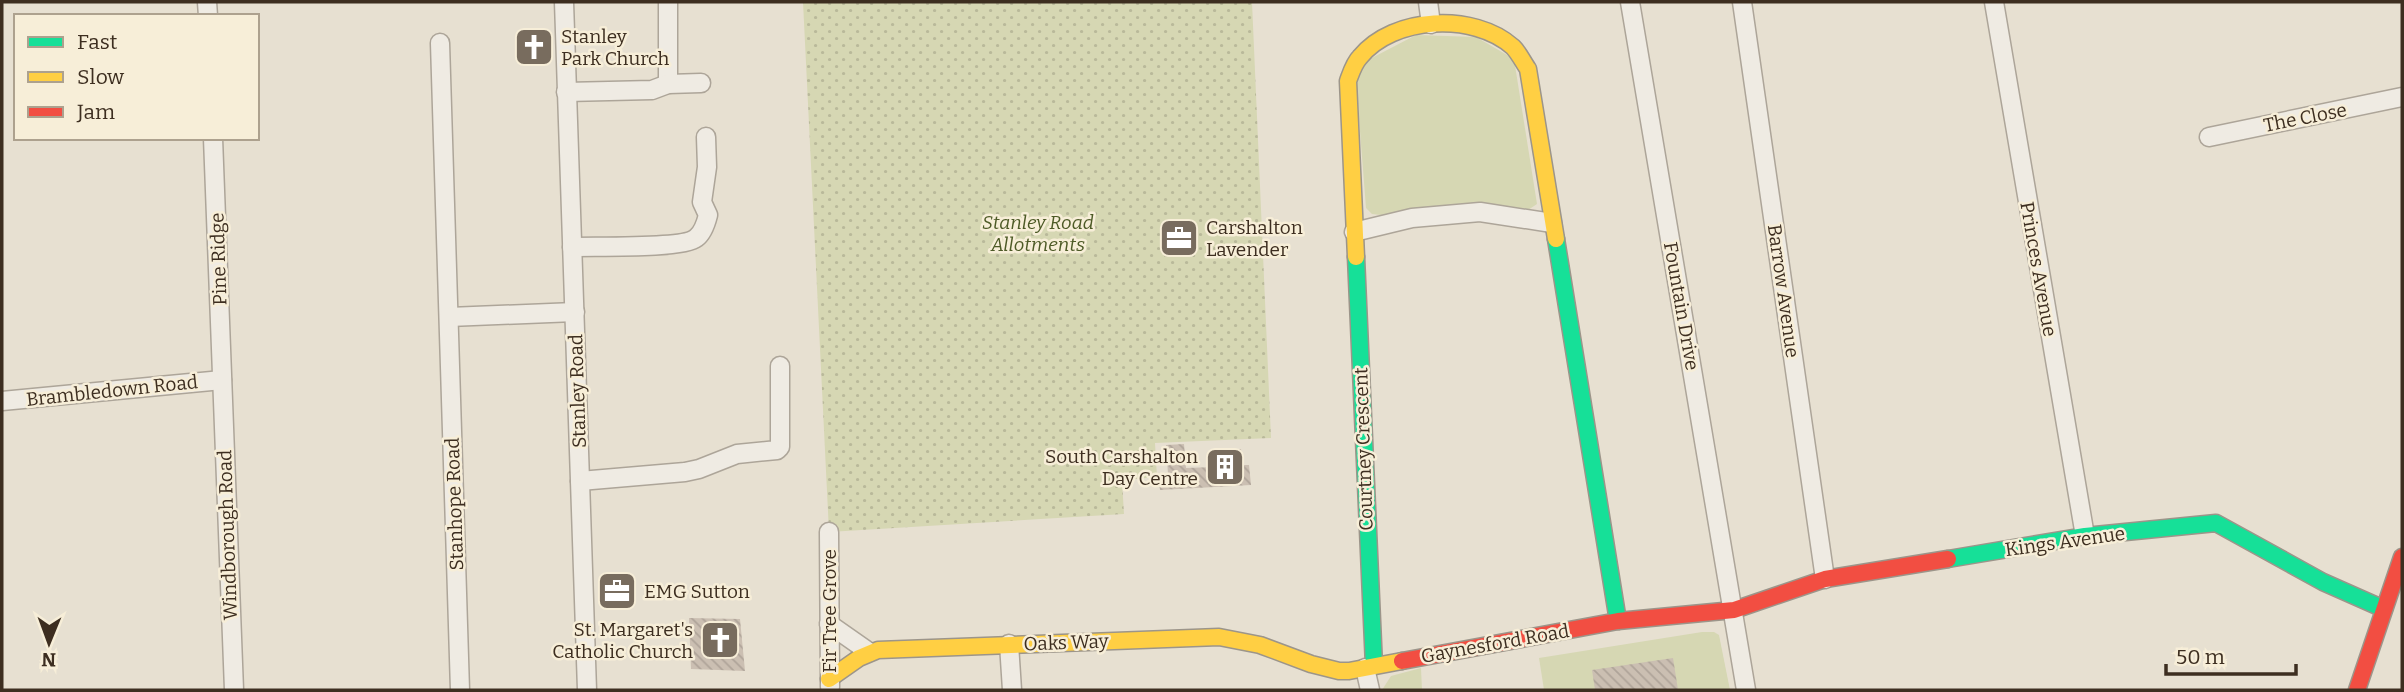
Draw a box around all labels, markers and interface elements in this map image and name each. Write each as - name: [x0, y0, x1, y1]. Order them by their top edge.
- legend: [14, 14, 259, 140]
- place label: Stanley Park Church: [561, 25, 670, 70]
- church icon: Stanley Park Church: [513, 26, 555, 68]
- text: Fast: [77, 29, 118, 55]
- text: Slow: [77, 64, 124, 90]
- street label: The Close: [2261, 98, 2349, 137]
- text: Jam: [76, 99, 115, 125]
- street label: Princes Avenue: [2015, 200, 2062, 338]
- park label: Stanley Road Allotments: [982, 211, 1094, 256]
- street label: Pine Ridge: [205, 212, 232, 306]
- place label: Carshalton Lavender: [1206, 216, 1303, 261]
- office icon: Carshalton Lavender: [1158, 217, 1200, 259]
- street label: Barrow Avenue: [1763, 223, 1804, 359]
- street label: Fountain Drive: [1659, 240, 1704, 372]
- street label: Stanley Road: [564, 333, 591, 448]
- street label: Courtney Crescent: [1349, 367, 1378, 531]
- street label: Brambledown Road: [25, 370, 199, 411]
- street label: Stanhope Road: [441, 437, 468, 571]
- place label: South Carshalton Day Centre: [1045, 445, 1198, 490]
- building icon: South Carshalton Day Centre: [1204, 446, 1246, 488]
- street label: Windborough Road: [213, 449, 242, 621]
- street label: Kings Avenue: [2004, 522, 2127, 561]
- street label: Fir Tree Grove: [818, 549, 841, 673]
- office icon: EMG Sutton: [596, 570, 638, 612]
- place label: EMG Sutton: [644, 580, 750, 603]
- north arrow: [14, 608, 84, 678]
- place label: St. Margaret's Catholic Church: [552, 618, 693, 663]
- church icon: St. Margaret's Catholic Church: [699, 619, 741, 661]
- street label: Gaynesford Road: [1419, 619, 1571, 668]
- street label: Oaks Way: [1023, 629, 1110, 655]
- scale bar: [2166, 632, 2296, 676]
- text: 50 m: [2176, 644, 2225, 670]
- text: N: [41, 648, 56, 671]

